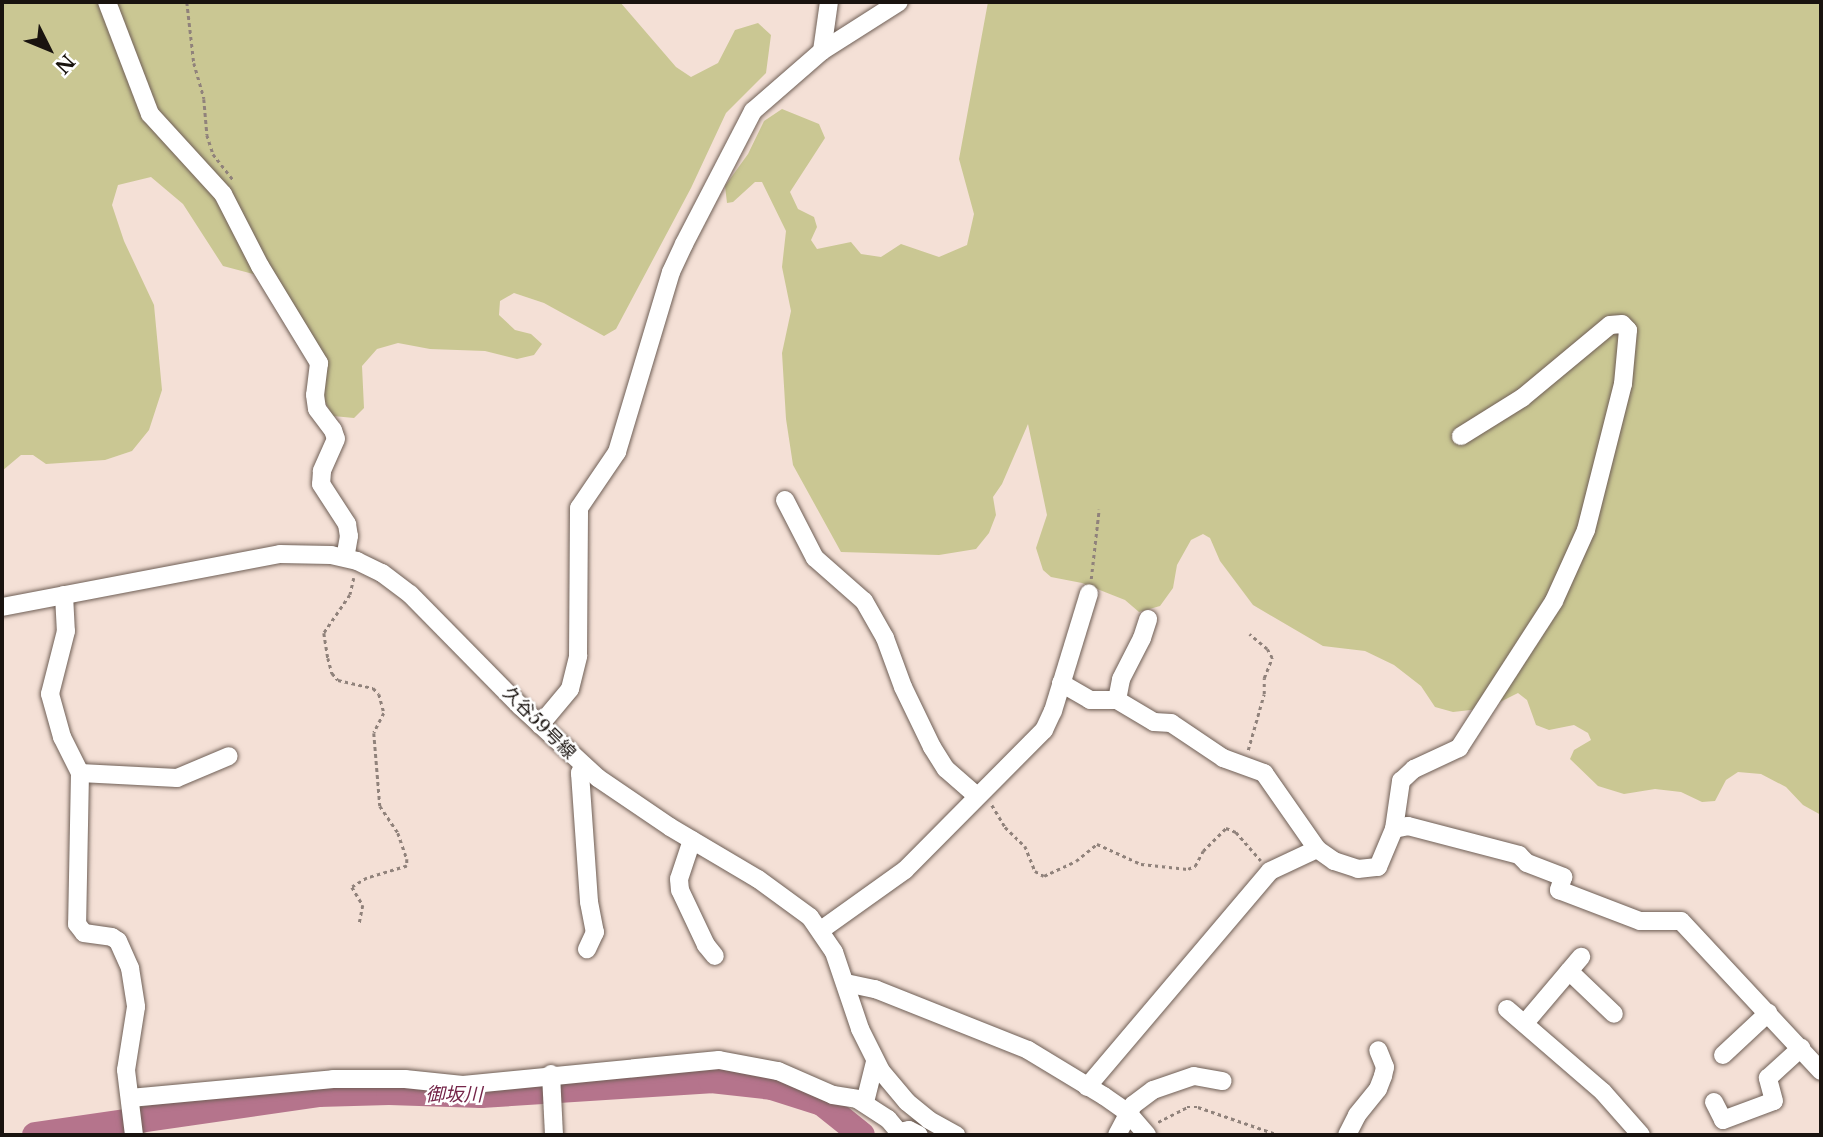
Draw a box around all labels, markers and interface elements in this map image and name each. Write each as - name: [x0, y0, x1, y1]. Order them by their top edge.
- north arrow: [14, 14, 84, 84]
- text: N: [50, 49, 79, 78]
- street label: 久谷59号線: [498, 682, 580, 764]
- water label: 御坂川: [426, 1084, 482, 1106]

